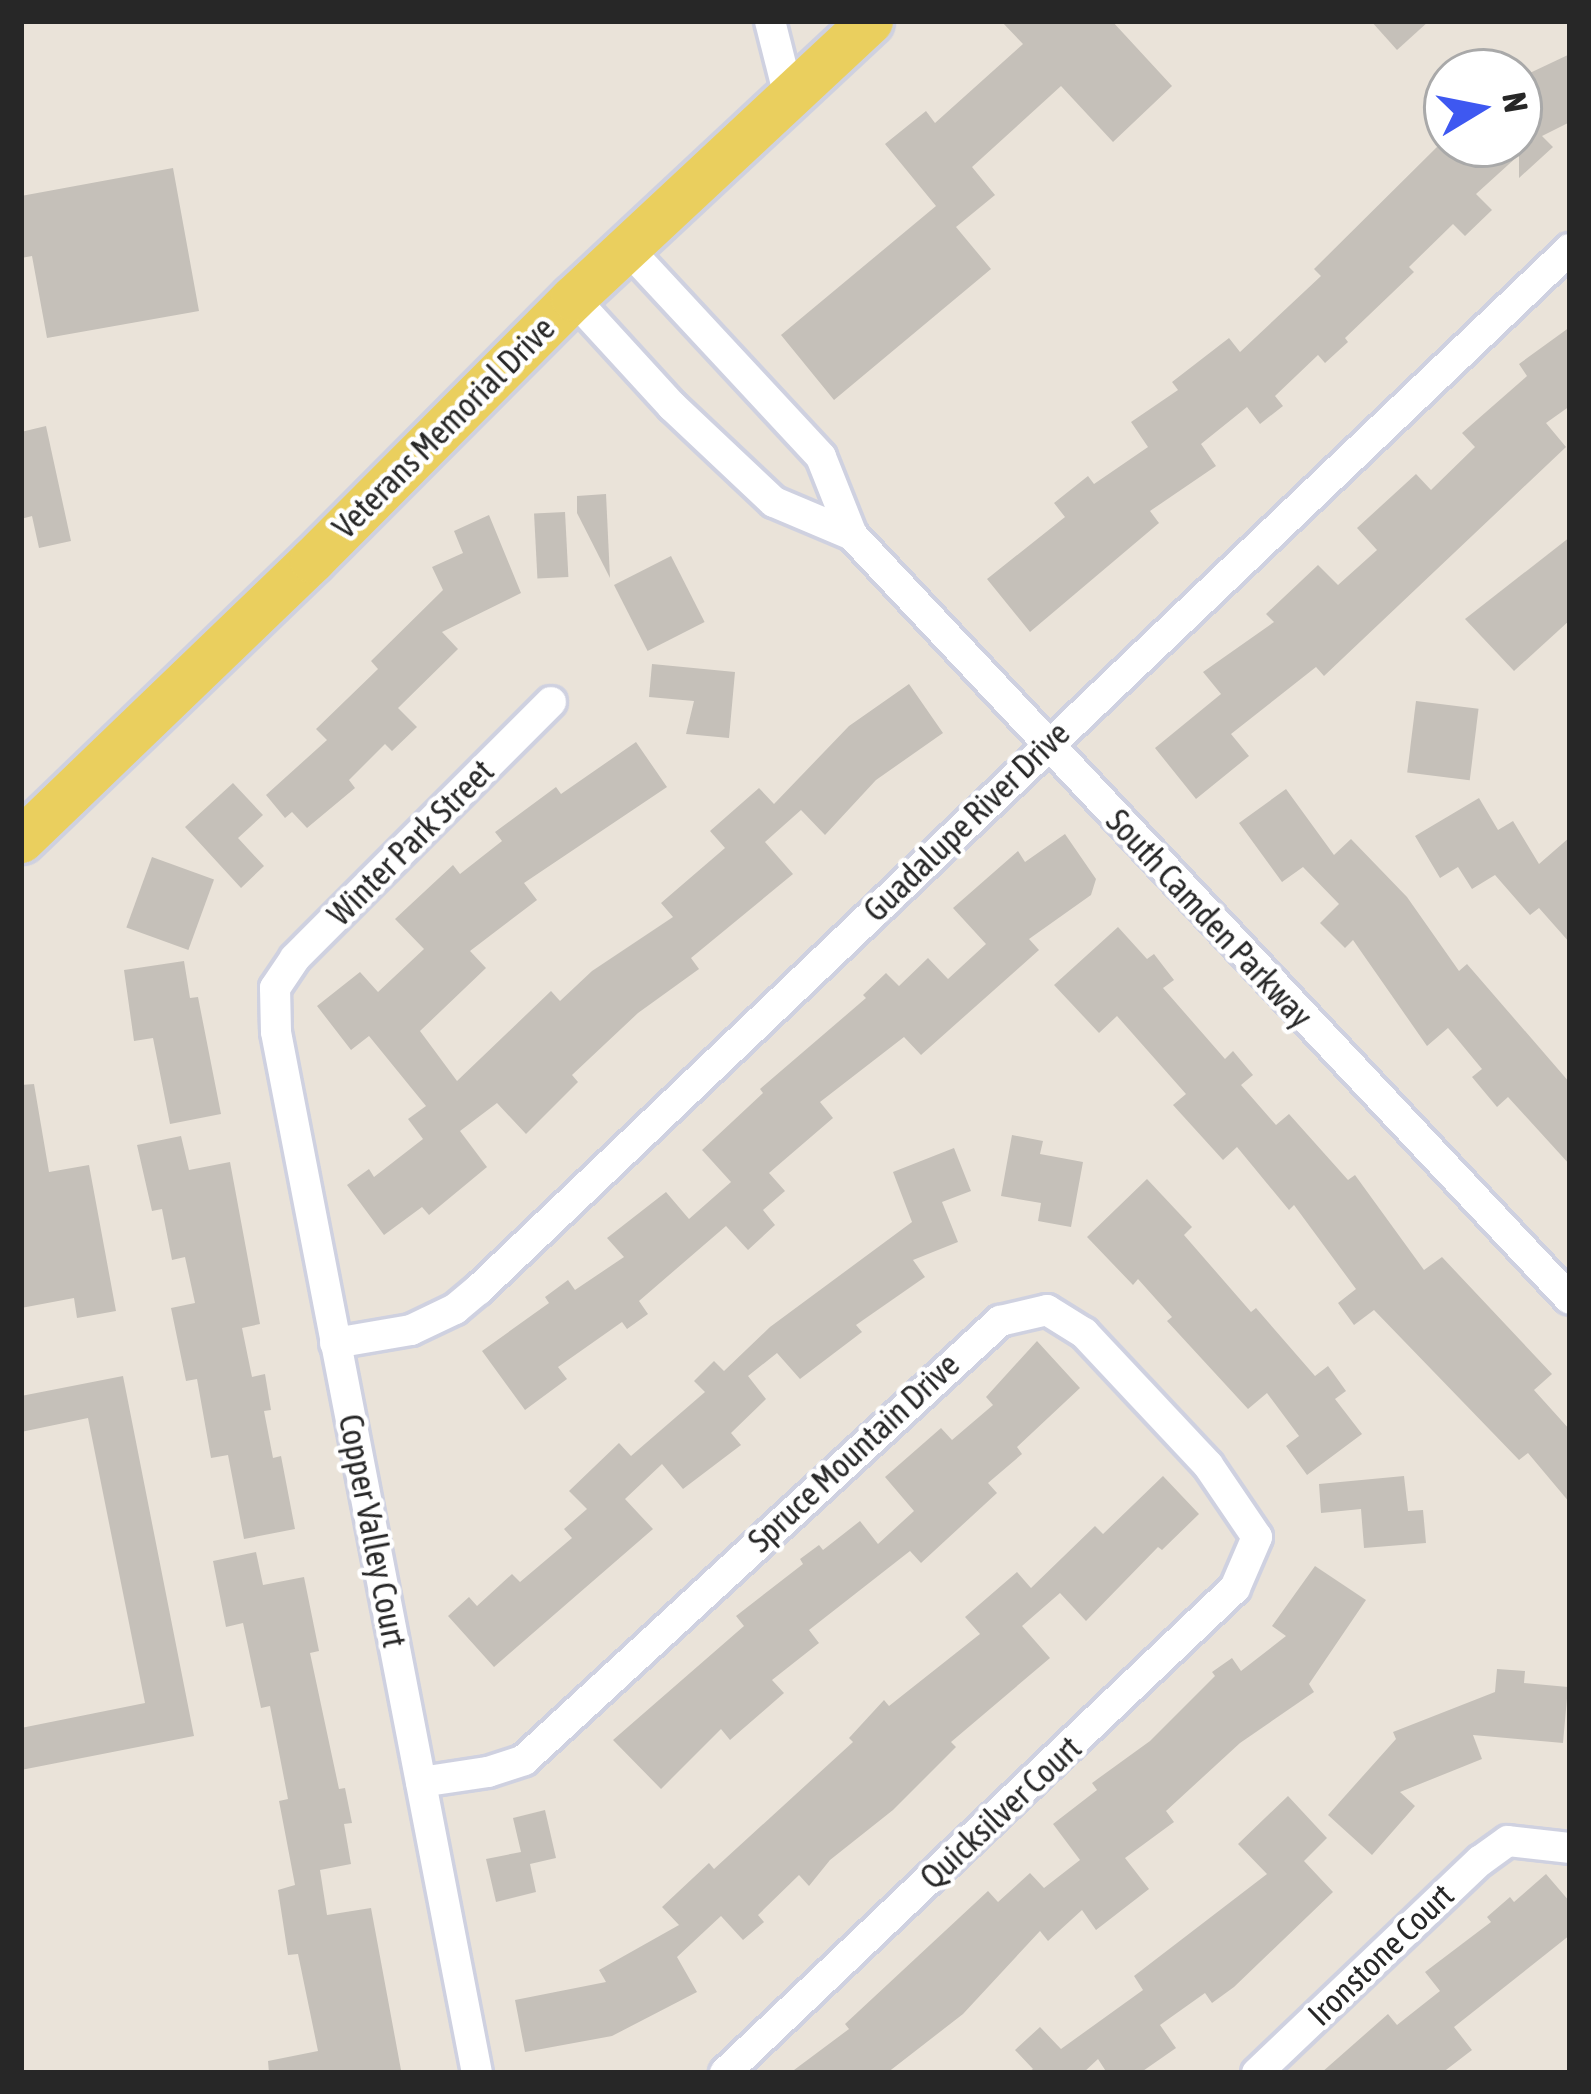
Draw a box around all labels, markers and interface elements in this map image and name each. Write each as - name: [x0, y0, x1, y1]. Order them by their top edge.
- north arrow: [1423, 48, 1543, 168]
- text: N: [1495, 89, 1536, 115]
- street label: Veterans Memorial Drive: [325, 309, 563, 547]
- street label: Guadalupe River Drive: [856, 714, 1078, 930]
- street label: Winter Park Street: [320, 752, 502, 934]
- street label: South Camden Parkway: [1098, 802, 1320, 1036]
- street label: Spruce Mountain Drive: [740, 1345, 968, 1561]
- street label: Copper Valley Court: [330, 1411, 414, 1651]
- street label: Quicksilver Court: [913, 1729, 1089, 1897]
- street label: Ironstone Court: [1300, 1876, 1462, 2034]

